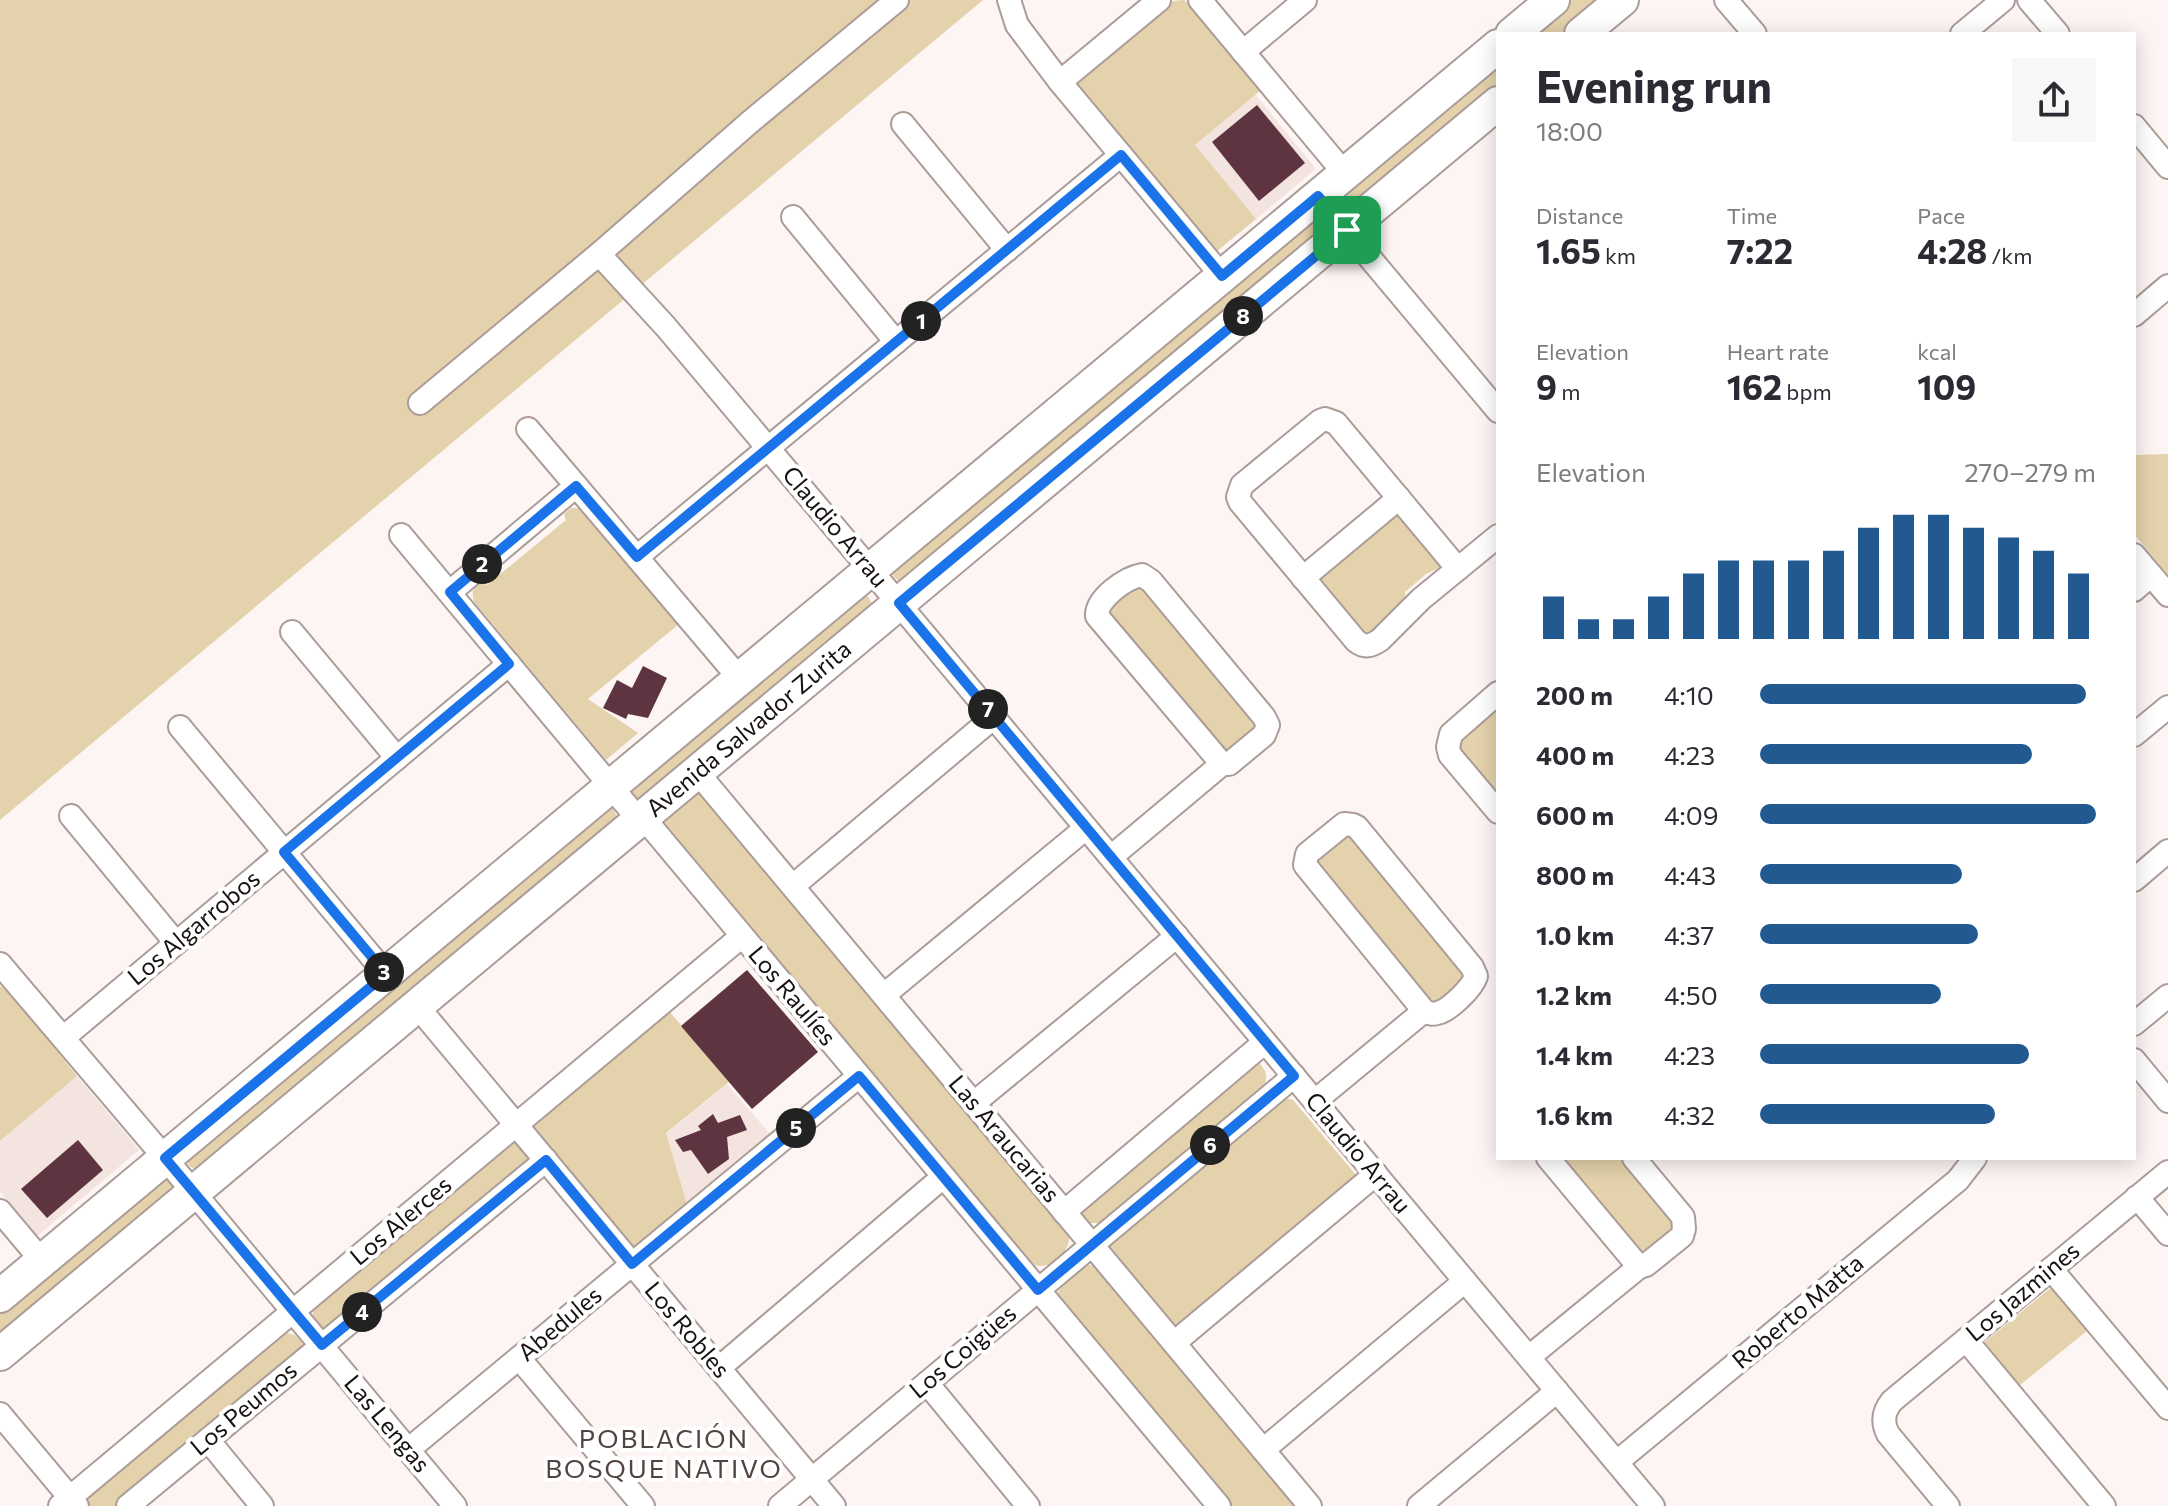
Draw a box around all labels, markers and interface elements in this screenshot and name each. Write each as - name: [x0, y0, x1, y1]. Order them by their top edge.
- text: Evening run: [1536, 58, 1772, 112]
- button: share: [2012, 58, 2096, 142]
- text: 18:00: [1536, 115, 1603, 146]
- pin: [1313, 196, 1381, 264]
- text: Distance: [1536, 202, 1623, 229]
- text: Time: [1727, 202, 1777, 229]
- text: Pace: [1917, 202, 1965, 229]
- icon: arrive: [1325, 208, 1369, 252]
- text: 1.65: [1536, 229, 1601, 271]
- text: 7:22: [1727, 229, 1793, 271]
- text: 4:28: [1917, 229, 1987, 271]
- text: km: [1601, 242, 1636, 269]
- text: /km: [1987, 242, 2032, 269]
- pin: 8: [1223, 296, 1263, 336]
- pin: 1: [901, 301, 941, 341]
- text: 8: [1236, 302, 1250, 329]
- text: 1: [916, 307, 926, 334]
- text: Elevation: [1536, 338, 1629, 365]
- text: Heart rate: [1727, 338, 1829, 365]
- text: kcal: [1917, 338, 1957, 365]
- text: 9: [1536, 365, 1557, 407]
- text: 162: [1727, 365, 1782, 407]
- text: 109: [1917, 365, 1976, 407]
- text: m: [1557, 378, 1580, 405]
- text: bpm: [1782, 378, 1832, 405]
- text: Elevation: [1536, 456, 1646, 487]
- text: 270–279 m: [1964, 456, 2096, 487]
- street label: Claudio Arrau: [777, 460, 895, 592]
- pin: 2: [462, 544, 502, 584]
- text: 2: [476, 550, 488, 577]
- street label: Avenida Salvador Zurita: [640, 634, 856, 822]
- text: 200 m: [1536, 679, 1613, 710]
- text: 4:10: [1664, 679, 1714, 710]
- pin: 7: [968, 689, 1008, 729]
- text: 7: [982, 695, 994, 722]
- text: 400 m: [1536, 739, 1614, 770]
- text: 4:23: [1664, 739, 1715, 770]
- text: 600 m: [1536, 799, 1614, 830]
- text: 4:09: [1664, 799, 1718, 830]
- text: 800 m: [1536, 859, 1614, 890]
- text: 4:43: [1664, 859, 1716, 890]
- street label: Los Algarrobos: [121, 863, 265, 991]
- text: 1.0 km: [1536, 919, 1614, 950]
- text: 4:37: [1664, 919, 1714, 950]
- street label: Los Raulíes: [743, 939, 843, 1051]
- pin: 3: [364, 952, 404, 992]
- text: 3: [378, 958, 390, 985]
- text: 1.2 km: [1536, 979, 1612, 1010]
- text: 4:50: [1664, 979, 1718, 1010]
- text: 1.4 km: [1536, 1039, 1613, 1070]
- text: 4:23: [1664, 1039, 1715, 1070]
- street label: Las Araucarias: [943, 1068, 1067, 1208]
- street label: Claudio Arrau: [1300, 1086, 1418, 1218]
- text: 1.6 km: [1536, 1099, 1613, 1130]
- text: 4:32: [1664, 1099, 1715, 1130]
- pin: 5: [776, 1108, 816, 1148]
- text: 5: [790, 1114, 802, 1141]
- pin: 6: [1190, 1125, 1230, 1165]
- text: 6: [1203, 1131, 1217, 1158]
- street label: Los Alerces: [343, 1169, 457, 1271]
- street label: Los Jazmines: [1959, 1235, 2085, 1347]
- street label: Roberto Matta: [1726, 1248, 1868, 1374]
- street label: Los Robles: [639, 1275, 737, 1383]
- street label: Abedules: [511, 1279, 607, 1366]
- pin: 4: [342, 1292, 382, 1332]
- text: 4: [355, 1298, 369, 1325]
- street label: Los Coigües: [903, 1298, 1021, 1404]
- street label: Los Peumos: [184, 1355, 302, 1461]
- street label: Las Lengas: [339, 1368, 437, 1478]
- district label: POBLACIÓN BOSQUE NATIVO: [545, 1422, 783, 1483]

